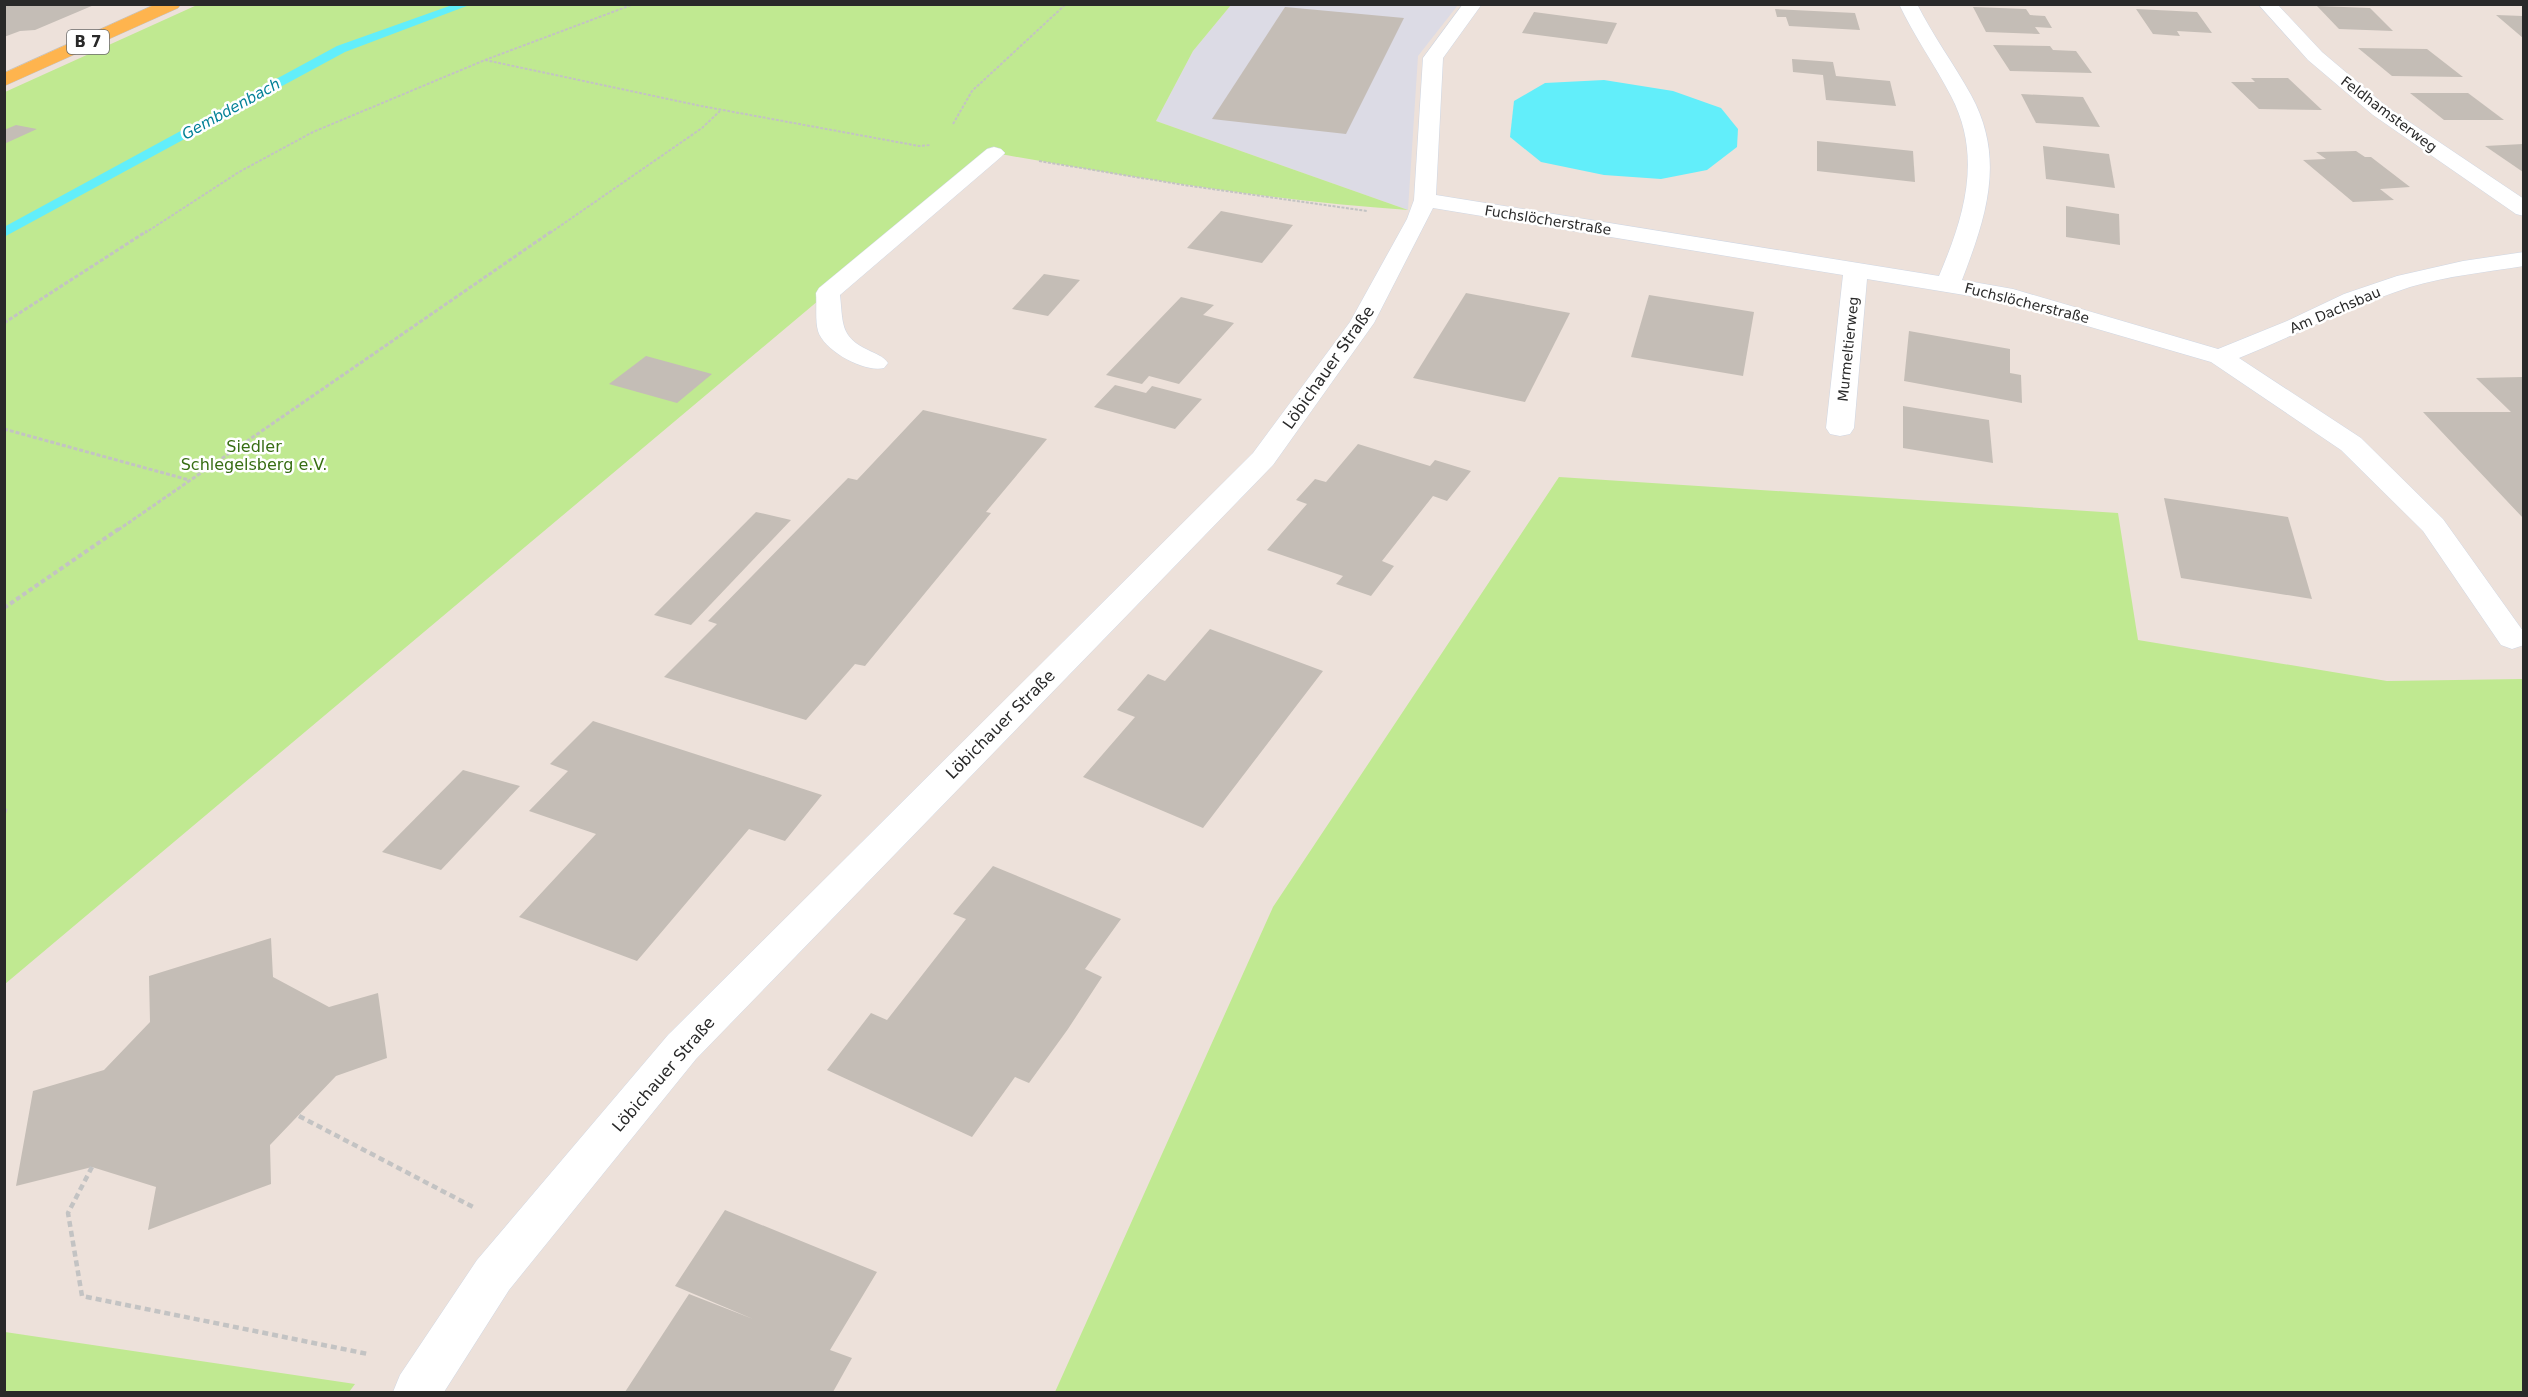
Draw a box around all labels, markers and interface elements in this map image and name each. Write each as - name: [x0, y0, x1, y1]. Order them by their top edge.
- road number: B 7: [67, 30, 109, 54]
- street label: Feldhamsterweg: [2338, 73, 2440, 155]
- water label: Gembdenbach: [179, 75, 283, 143]
- street label: Fuchslöcherstraße: [1484, 202, 1612, 238]
- street label: Fuchslöcherstraße: [1963, 280, 2091, 326]
- street label: Am Dachsbau: [2287, 284, 2383, 336]
- street label: Murmeltierweg: [1835, 296, 1861, 402]
- street label: Löbichauer Straße: [1279, 302, 1378, 433]
- park label: Siedler Schlegelsberg e.V.: [181, 437, 327, 474]
- street label: Löbichauer Straße: [942, 666, 1059, 783]
- street label: Löbichauer Straße: [608, 1013, 718, 1136]

